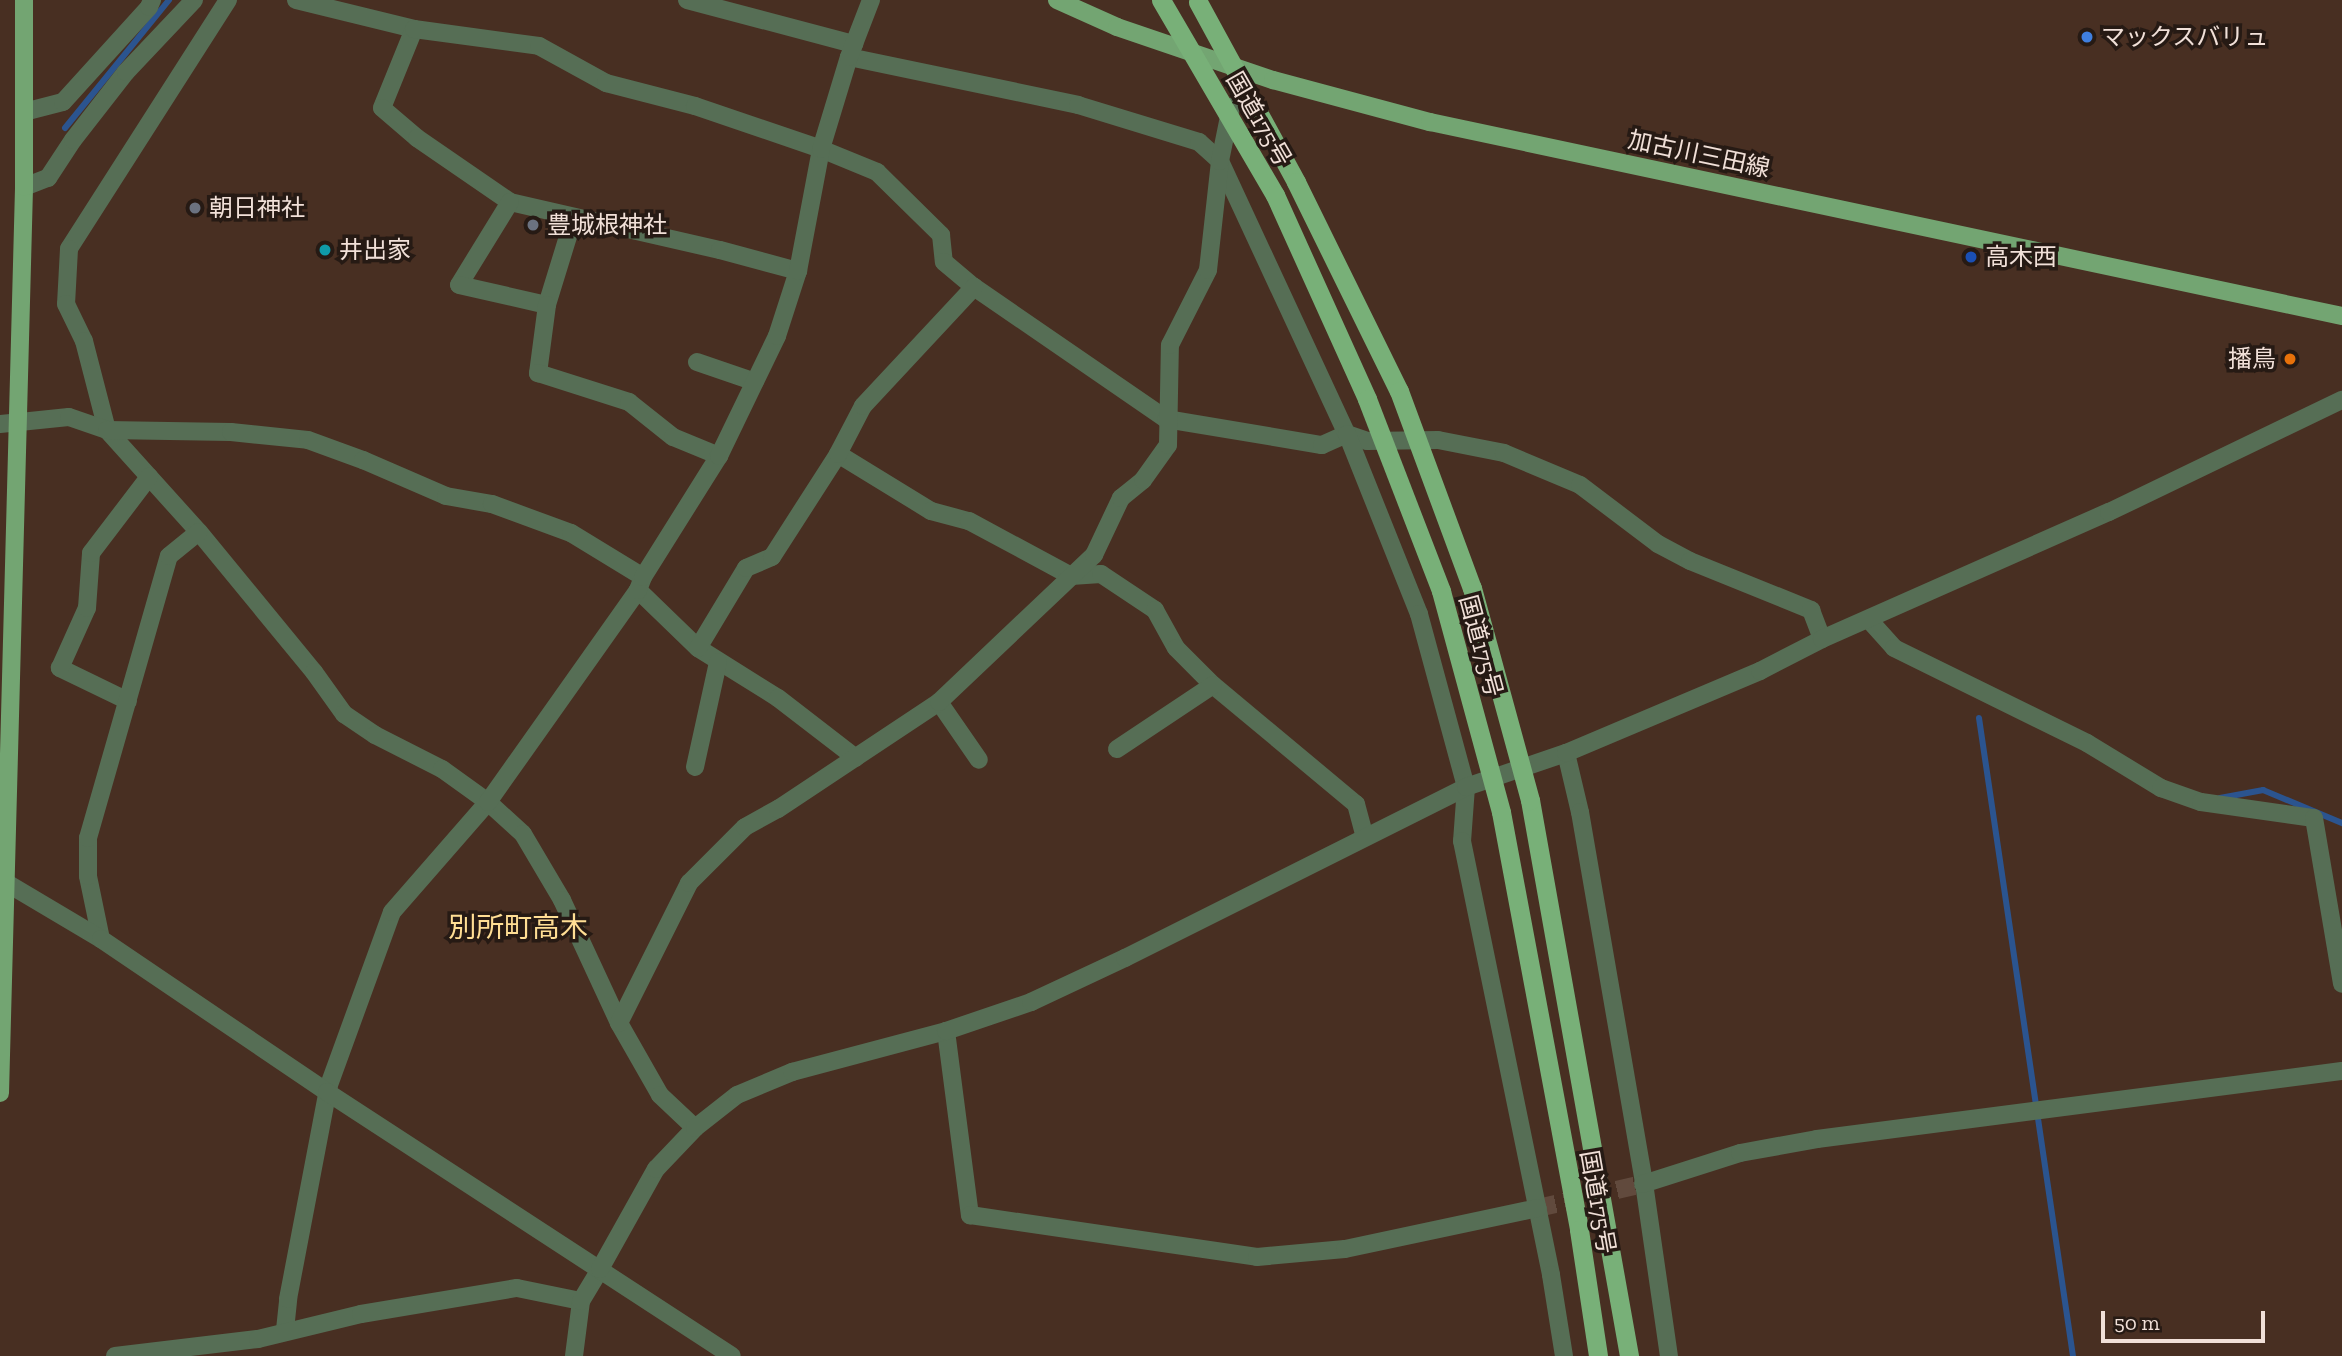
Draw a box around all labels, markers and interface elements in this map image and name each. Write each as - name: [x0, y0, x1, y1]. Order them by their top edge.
- place label: マックスバリュ: [2101, 23, 2269, 51]
- marker: マックスバリュ: [2079, 29, 2095, 45]
- street label: 国道175号: [1220, 67, 1298, 171]
- street label: 加古川三田線: [1626, 125, 1772, 183]
- place label: 朝日神社: [209, 194, 305, 222]
- marker: 朝日神社: [187, 200, 203, 216]
- place label: 豊城根神社: [547, 211, 667, 239]
- marker: 豊城根神社: [525, 217, 541, 233]
- place label: 井出家: [339, 236, 411, 264]
- marker: 井出家: [317, 242, 333, 258]
- place label: 高木西: [1985, 243, 2057, 271]
- marker: 高木西: [1963, 249, 1979, 265]
- place label: 播鳥: [2228, 345, 2276, 373]
- marker: 播鳥: [2282, 351, 2298, 367]
- street label: 国道175号: [1454, 592, 1508, 700]
- district label: 別所町高木: [448, 911, 588, 945]
- street label: 国道175号: [1575, 1148, 1621, 1256]
- scale bar: [2104, 1296, 2268, 1340]
- text: 50 m: [2114, 1310, 2160, 1335]

